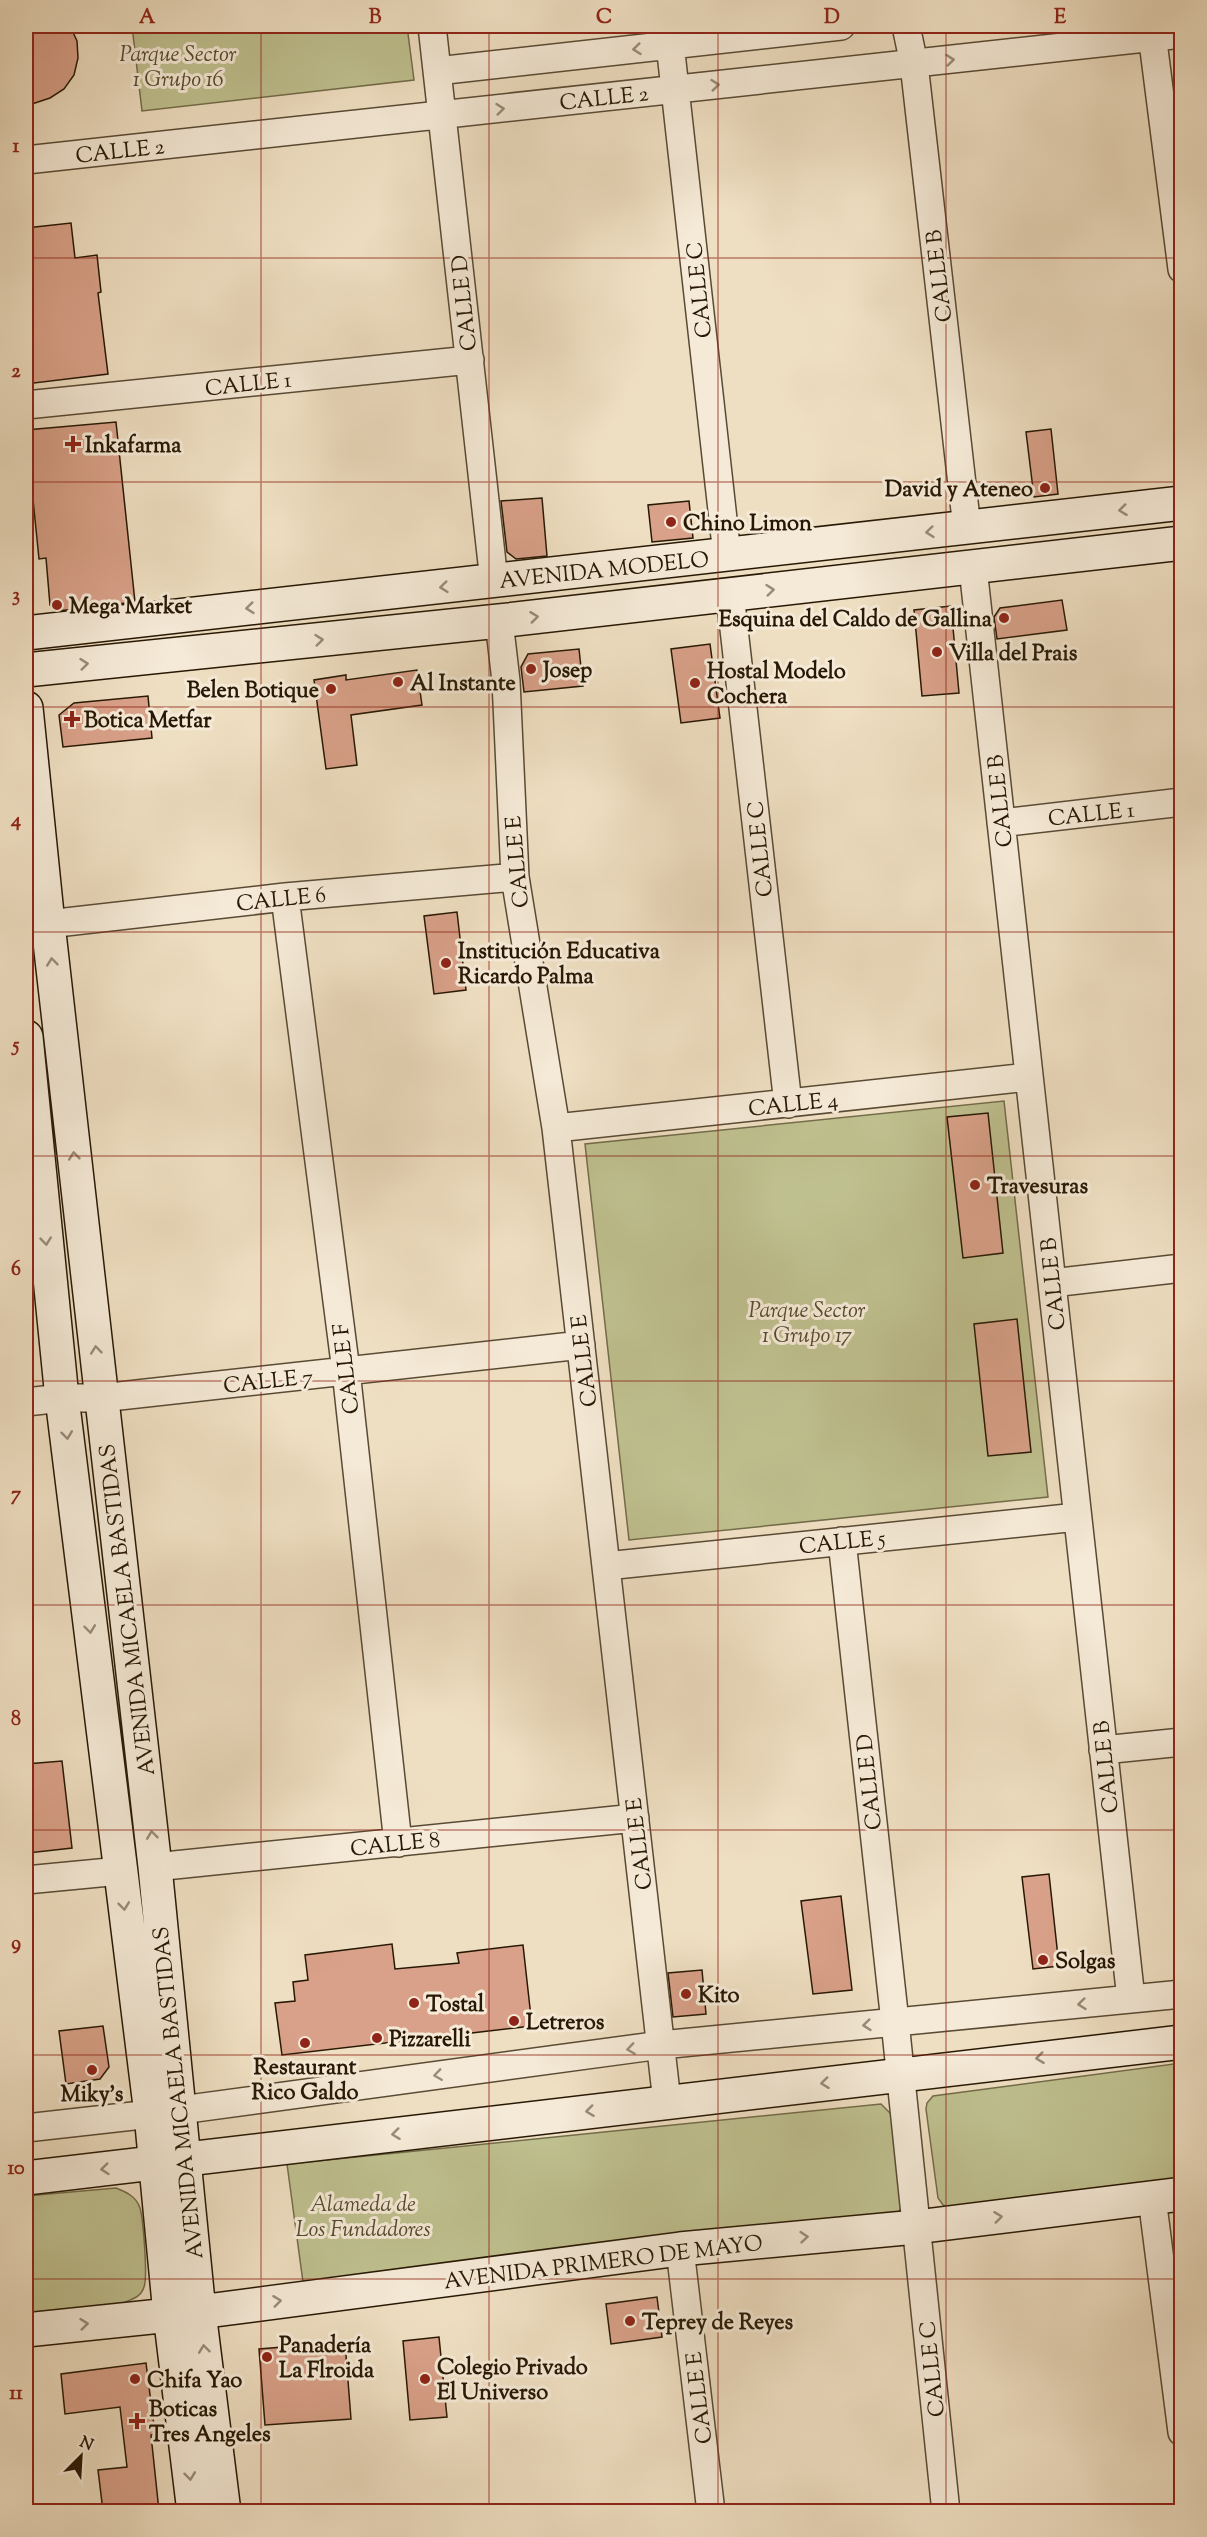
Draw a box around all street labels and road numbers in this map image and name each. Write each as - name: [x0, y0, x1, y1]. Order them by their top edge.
- street label: CALLE 2: [558, 79, 650, 121]
- street label: CALLE 2: [74, 132, 166, 174]
- street label: CALLE B: [919, 227, 963, 324]
- street label: CALLE C: [680, 240, 722, 340]
- street label: CALLE D: [445, 253, 487, 352]
- street label: CALLE 1: [204, 365, 294, 406]
- street label: AVENIDA MODELO: [498, 545, 711, 599]
- street label: CALLE B: [981, 753, 1023, 849]
- street label: CALLE 1: [1047, 795, 1137, 836]
- street label: CALLE C: [741, 799, 783, 899]
- street label: CALLE E: [499, 814, 539, 909]
- street label: CALLE 6: [235, 880, 328, 922]
- street label: CALLE 4: [747, 1085, 840, 1127]
- street label: CALLE B: [1034, 1236, 1076, 1332]
- street label: CALLE E: [564, 1313, 607, 1408]
- street label: CALLE F: [327, 1321, 369, 1416]
- street label: CALLE 7: [222, 1362, 315, 1404]
- street label: AVENIDA MICAELA BASTIDAS: [93, 1442, 165, 1777]
- street label: CALLE 5: [798, 1523, 888, 1564]
- street label: CALLE B: [1087, 1719, 1129, 1815]
- street label: CALLE D: [850, 1732, 892, 1831]
- street label: CALLE E: [619, 1796, 662, 1891]
- street label: CALLE 8: [349, 1825, 442, 1867]
- street label: AVENIDA MICAELA BASTIDAS: [147, 1925, 213, 2261]
- street label: AVENIDA PRIMERO DE MAYO: [442, 2229, 765, 2299]
- street label: CALLE C: [913, 2319, 955, 2419]
- street label: CALLE E: [679, 2350, 722, 2445]

